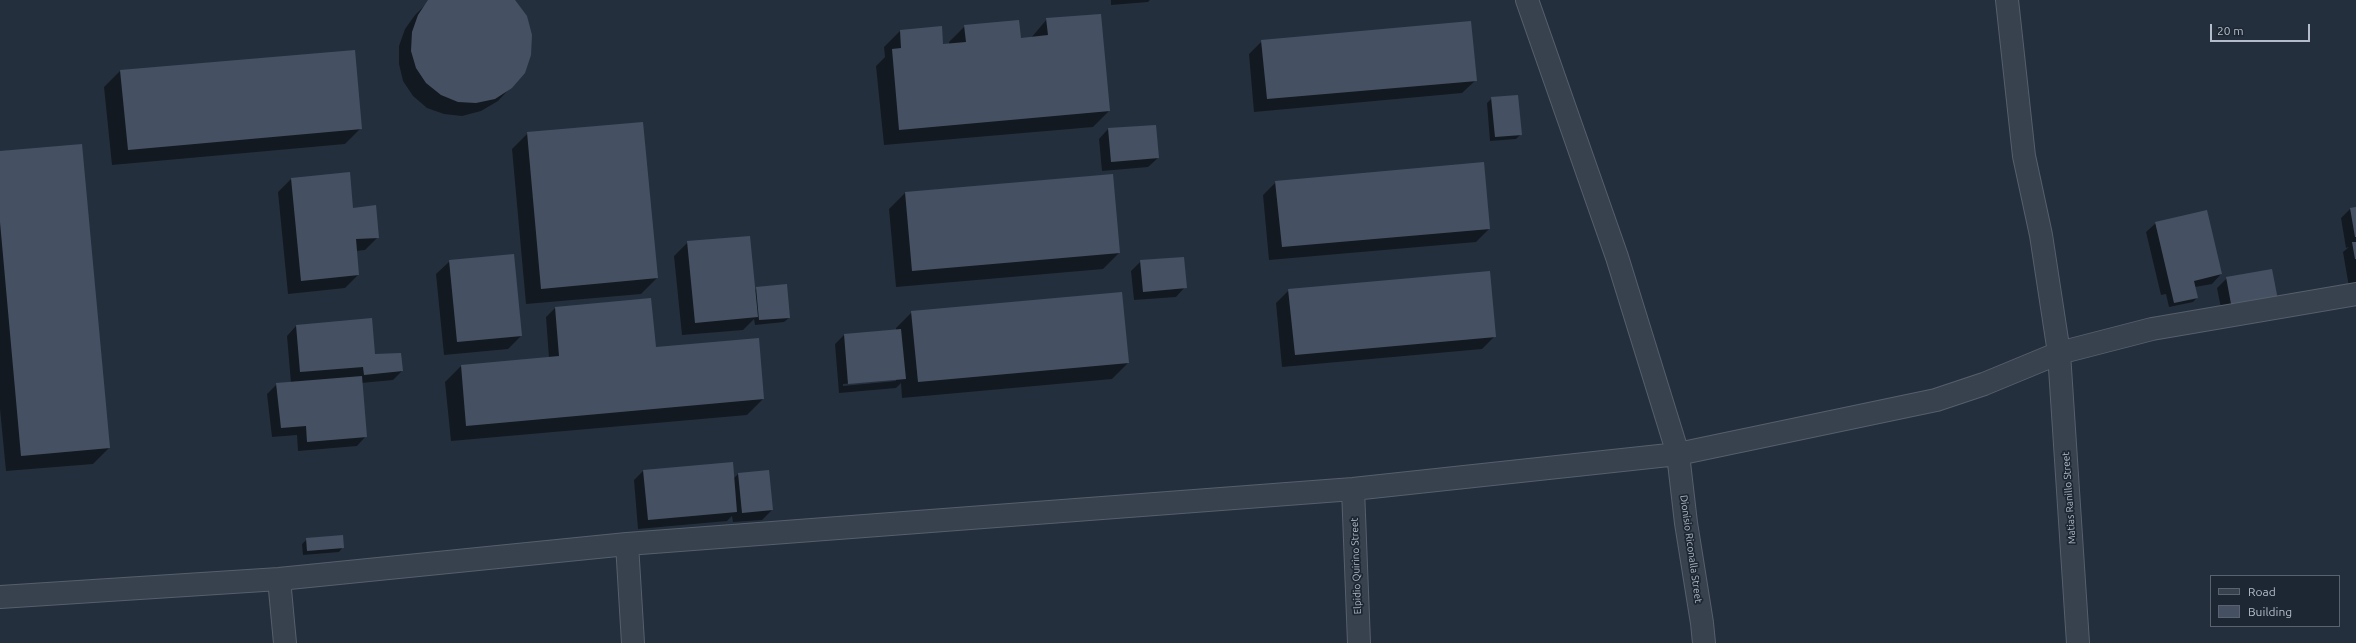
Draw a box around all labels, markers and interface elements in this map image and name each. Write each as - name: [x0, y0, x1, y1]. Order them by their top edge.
- scale bar: [2212, 16, 2312, 42]
- text: 20 m: [2217, 24, 2244, 37]
- street label: Matias Ranillo Street: [2060, 451, 2078, 545]
- street label: Dionisio Riconalla Street: [1677, 494, 1705, 604]
- street label: Elpidio Quirino Street: [1348, 517, 1364, 615]
- legend: [2210, 575, 2340, 627]
- text: Road: [2248, 585, 2276, 598]
- text: Building: [2248, 605, 2292, 618]

